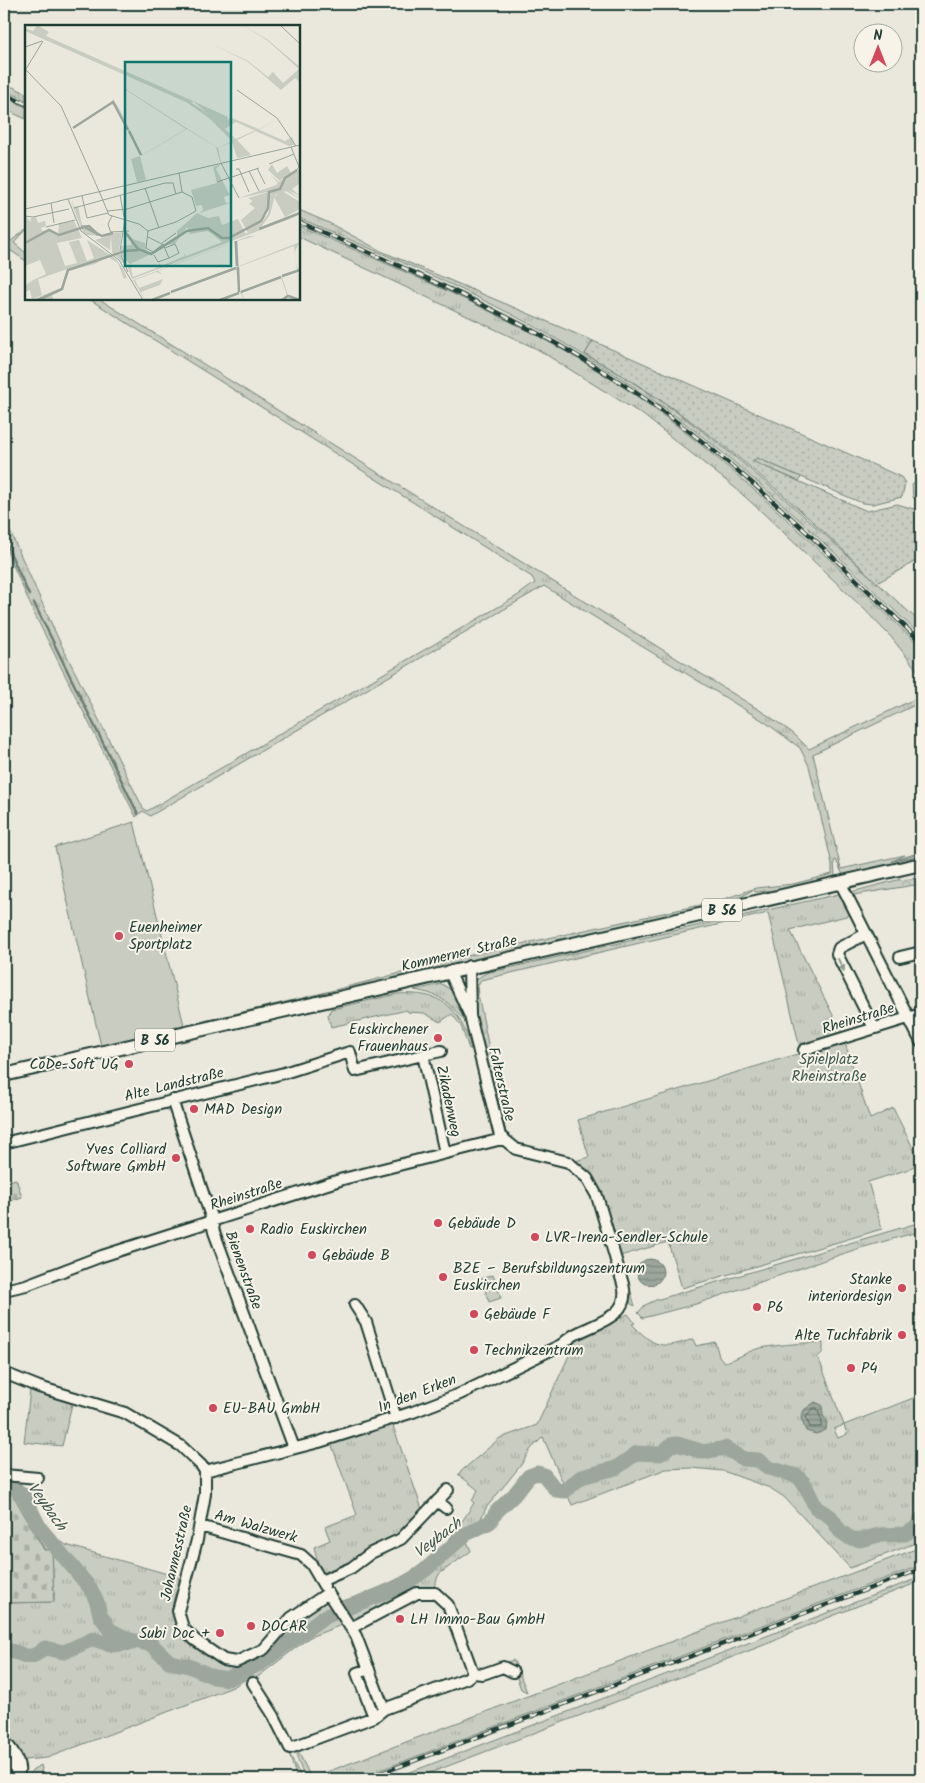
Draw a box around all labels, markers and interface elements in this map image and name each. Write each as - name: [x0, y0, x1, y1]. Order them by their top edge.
- north arrow: [852, 22, 902, 72]
- inset map: [25, 25, 300, 300]
- text: N: [874, 25, 883, 47]
- road number: B 56: [702, 898, 742, 922]
- place label: Euenheimer Sportplatz: [129, 916, 203, 957]
- street label: Kommerner Straße: [399, 929, 520, 979]
- marker: Euenheimer Sportplatz: [113, 930, 125, 942]
- one-way arrow: [837, 957, 846, 972]
- street label: Rheinstraße: [819, 996, 898, 1041]
- place label: Euskirchener Frauenhaus: [349, 1018, 429, 1059]
- road number: B 56: [135, 1028, 175, 1052]
- marker: Euskirchener Frauenhaus: [432, 1032, 444, 1044]
- street label: Falterstraße: [481, 1045, 521, 1124]
- park label: Spielplatz Rheinstraße: [792, 1048, 867, 1089]
- place label: CoDe-Soft UG: [30, 1053, 119, 1077]
- marker: CoDe-Soft UG: [123, 1058, 135, 1070]
- street label: Alte Landstraße: [122, 1061, 227, 1109]
- street label: Zikadenweg: [429, 1063, 467, 1139]
- place label: MAD Design: [204, 1098, 282, 1122]
- marker: MAD Design: [188, 1103, 200, 1115]
- place label: Yves Colliard Software GmbH: [66, 1138, 167, 1179]
- marker: Yves Colliard Software GmbH: [170, 1152, 182, 1164]
- street label: Rheinstraße: [207, 1172, 286, 1218]
- place label: Gebäude D: [448, 1212, 516, 1236]
- marker: Gebäude D: [432, 1217, 444, 1229]
- place label: Radio Euskirchen: [260, 1218, 367, 1242]
- marker: Radio Euskirchen: [244, 1223, 256, 1235]
- place label: LVR-Irena-Sendler-Schule: [545, 1226, 708, 1250]
- street label: Bienenstraße: [218, 1228, 269, 1313]
- marker: LVR-Irena-Sendler-Schule: [529, 1231, 541, 1243]
- place label: Gebäude B: [322, 1244, 390, 1268]
- marker: Gebäude B: [306, 1249, 318, 1261]
- place label: BZE – Berufsbildungszentrum Euskirchen: [453, 1257, 645, 1298]
- place label: Stanke interiordesign: [808, 1268, 892, 1309]
- marker: BZE – Berufsbildungszentrum Euskirchen: [437, 1271, 449, 1283]
- marker: Stanke interiordesign: [896, 1282, 908, 1294]
- place label: P6: [767, 1296, 784, 1320]
- marker: P6: [751, 1301, 763, 1313]
- place label: Gebäude F: [484, 1303, 551, 1327]
- marker: Gebäude F: [468, 1308, 480, 1320]
- place label: Alte Tuchfabrik: [795, 1324, 893, 1348]
- marker: Alte Tuchfabrik: [896, 1329, 908, 1341]
- place label: Technikzentrum: [484, 1339, 583, 1363]
- marker: Technikzentrum: [468, 1344, 480, 1356]
- place label: P4: [861, 1357, 877, 1381]
- marker: P4: [845, 1362, 857, 1374]
- street label: In den Erken: [375, 1368, 460, 1420]
- place label: EU-BAU GmbH: [223, 1397, 320, 1421]
- marker: EU-BAU GmbH: [207, 1402, 219, 1414]
- water label: Veybach: [21, 1477, 74, 1538]
- street label: Johannesstraße: [154, 1503, 200, 1604]
- street label: Am Walzwerk: [212, 1504, 301, 1550]
- water label: Veybach: [408, 1511, 468, 1565]
- place label: LH Immo-Bau GmbH: [410, 1608, 545, 1632]
- marker: LH Immo-Bau GmbH: [394, 1613, 406, 1625]
- place label: DOCAR: [261, 1615, 307, 1639]
- marker: DOCAR: [245, 1620, 257, 1632]
- place label: Subi Doc +: [139, 1622, 211, 1646]
- marker: Subi Doc +: [214, 1627, 226, 1639]

